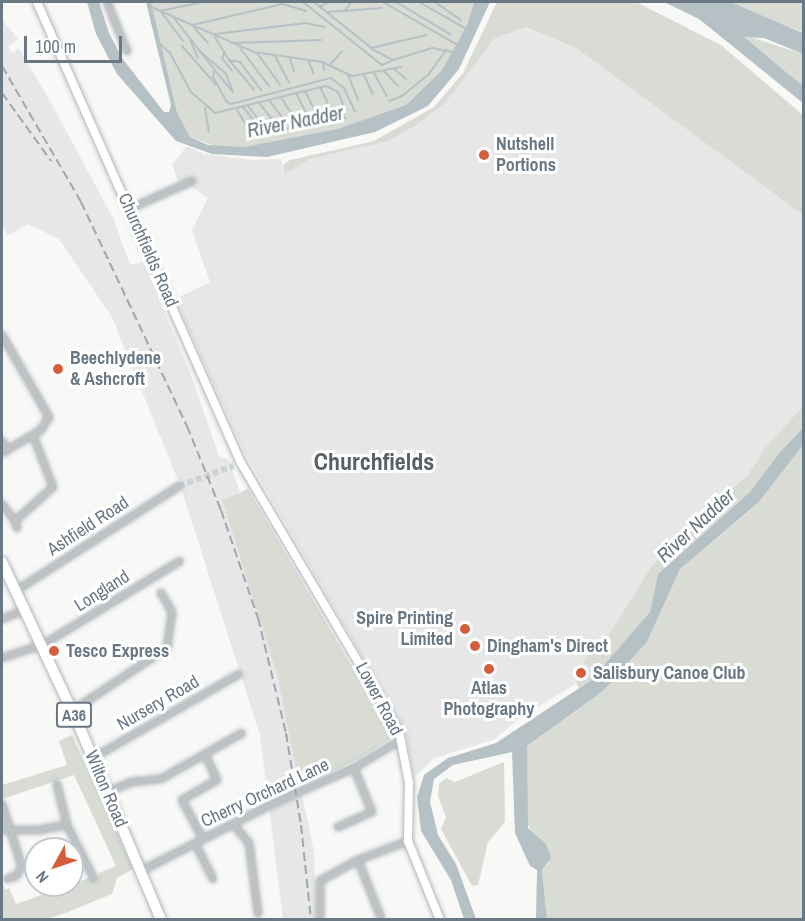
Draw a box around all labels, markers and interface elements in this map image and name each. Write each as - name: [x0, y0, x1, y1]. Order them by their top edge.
- scale bar: [27, 24, 124, 62]
- text: 100 m: [35, 34, 76, 59]
- water label: River Nadder: [245, 100, 345, 142]
- place label: Nutshell Portions: [496, 134, 556, 176]
- marker: Nutshell Portions: [477, 148, 491, 162]
- street label: Churchfields Road: [113, 190, 183, 310]
- place label: Beechlydene & Ashcroft: [70, 348, 161, 391]
- marker: Beechlydene & Ashcroft: [51, 362, 65, 376]
- district label: Churchfields: [314, 448, 434, 476]
- water label: River Nadder: [651, 483, 739, 567]
- street label: Ashfield Road: [43, 492, 133, 560]
- street label: Longland: [71, 566, 133, 616]
- place label: Spire Printing Limited: [356, 608, 453, 650]
- marker: Spire Printing Limited: [458, 622, 472, 636]
- place label: Dingham's Direct: [487, 635, 608, 657]
- marker: Dingham's Direct: [468, 639, 482, 653]
- place label: Tesco Express: [66, 640, 169, 662]
- marker: Tesco Express: [47, 644, 61, 658]
- street label: Lower Road: [351, 659, 407, 739]
- marker: Atlas Photography: [482, 662, 496, 676]
- place label: Salisbury Canoe Club: [593, 662, 746, 684]
- marker: Salisbury Canoe Club: [574, 666, 588, 680]
- street label: Nursery Road: [113, 671, 203, 735]
- place label: Atlas Photography: [443, 678, 535, 720]
- road number: A36: [54, 702, 94, 728]
- street label: Wilton Road: [80, 747, 132, 831]
- street label: Cherry Orchard Lane: [198, 754, 332, 832]
- north arrow: [24, 837, 84, 897]
- text: N: [30, 867, 53, 888]

